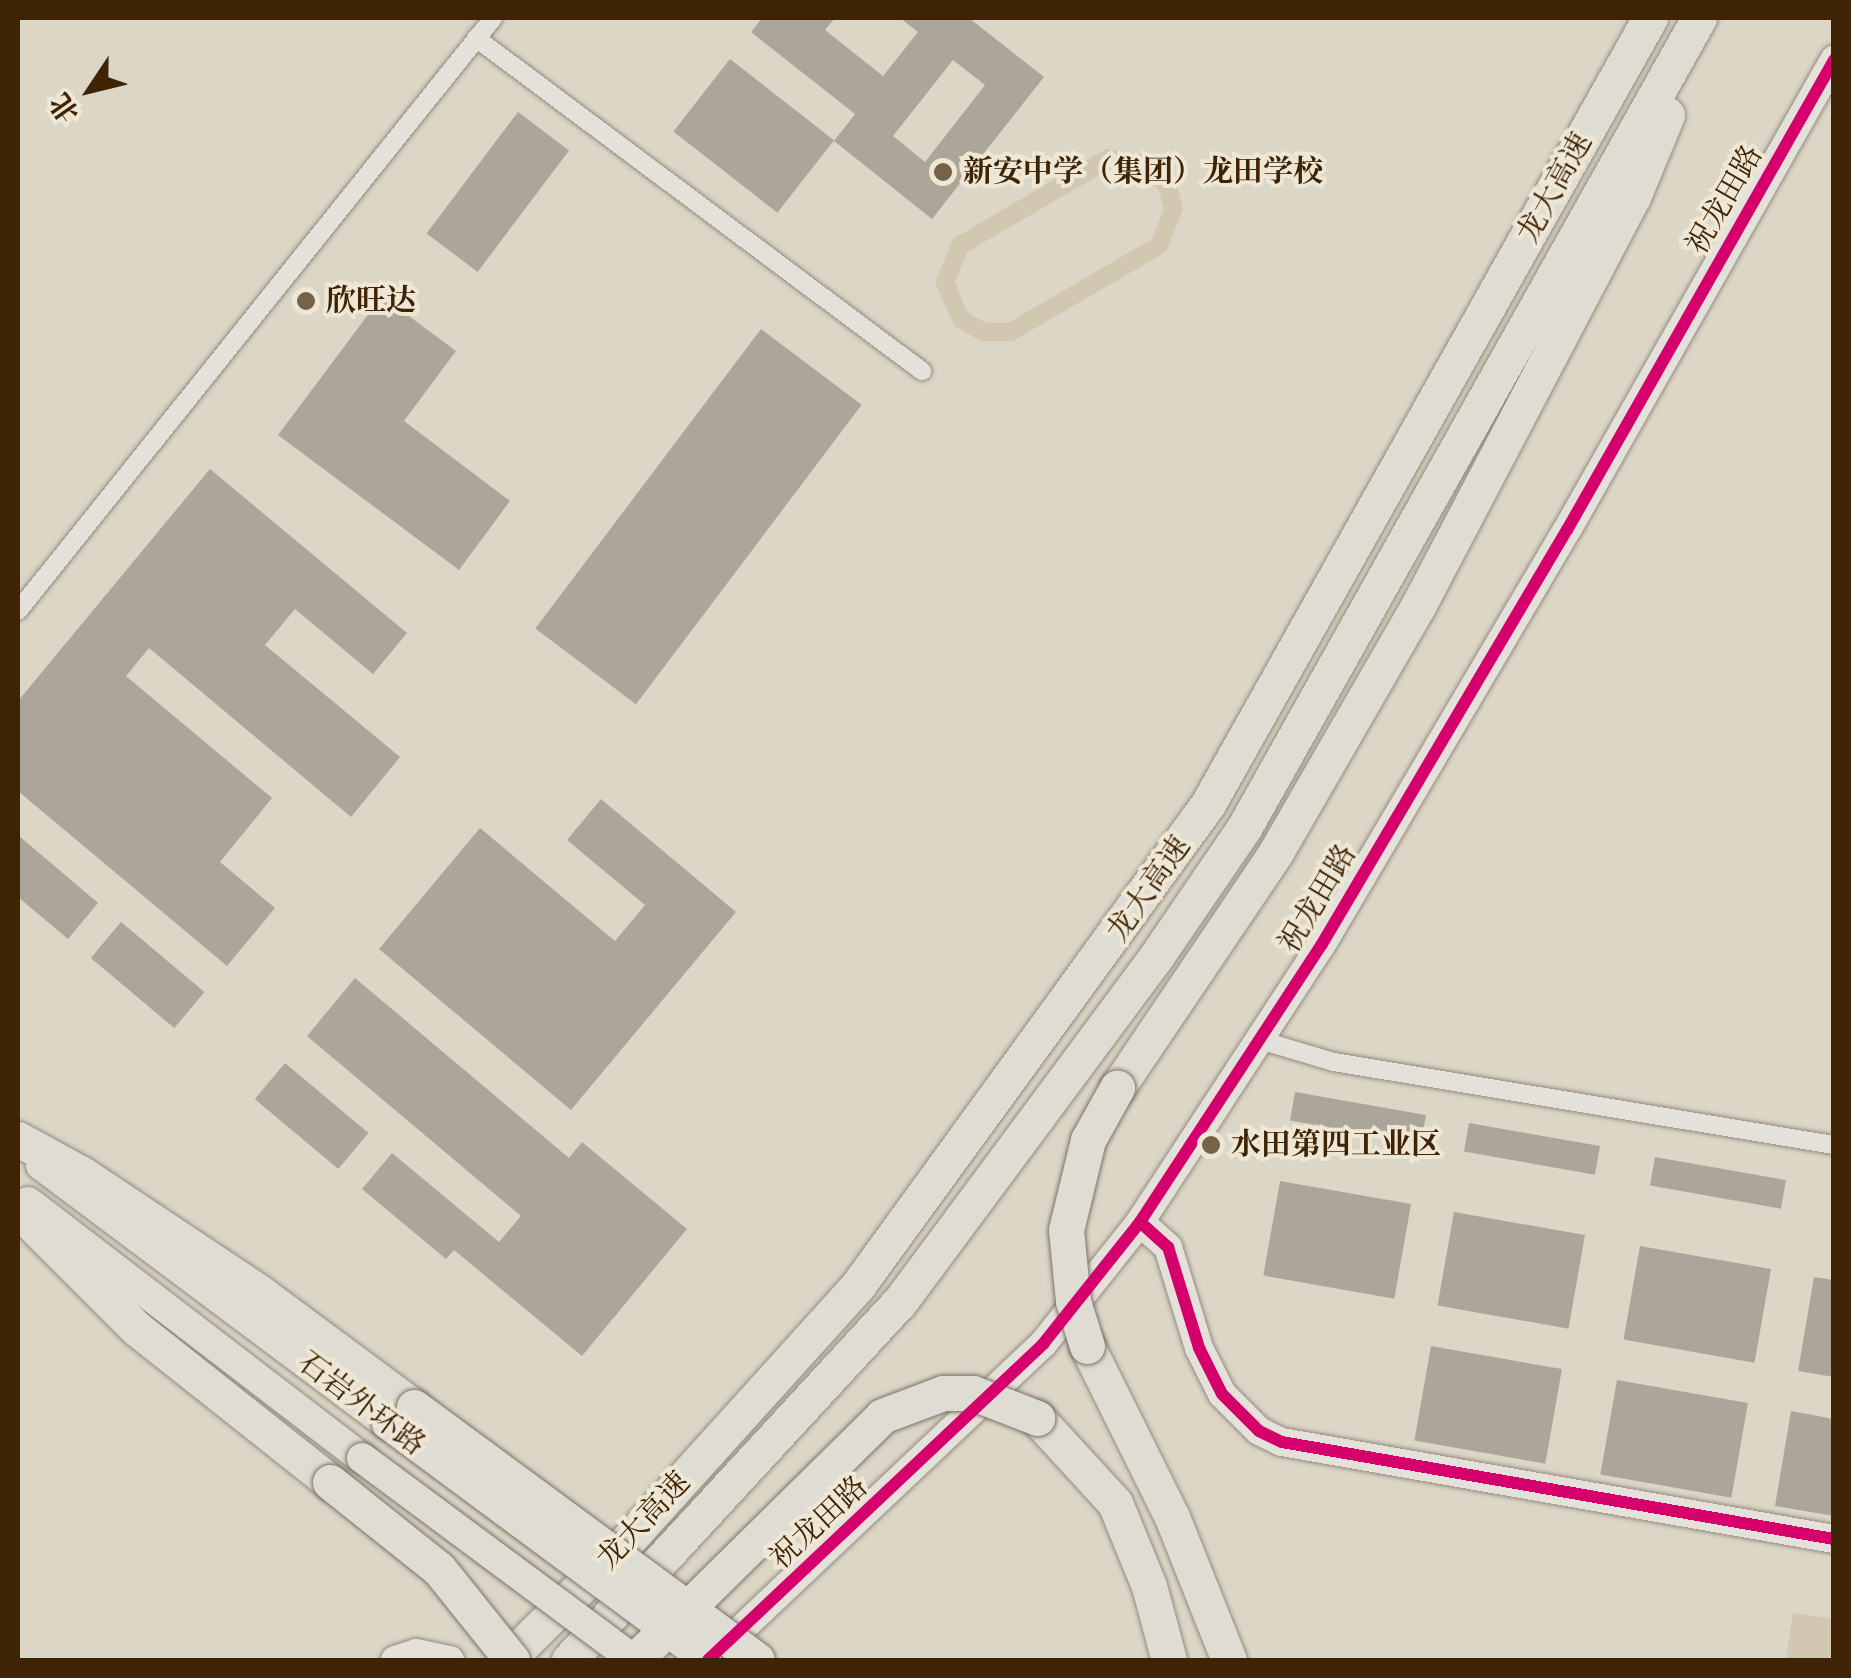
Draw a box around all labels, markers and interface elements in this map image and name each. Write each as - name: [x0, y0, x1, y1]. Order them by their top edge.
- north arrow: [40, 40, 140, 140]
- text: 北: [43, 86, 87, 129]
- street label: 龙大高速: [1510, 127, 1600, 249]
- street label: 祝龙田路: [1679, 139, 1771, 261]
- place label: 新安中学（集团）龙田学校: [963, 154, 1323, 190]
- marker: 新安中学（集团）龙田学校: [932, 161, 954, 183]
- place label: 欣旺达: [326, 283, 416, 319]
- marker: 欣旺达: [295, 290, 317, 312]
- street label: 龙大高速: [1100, 830, 1198, 948]
- street label: 祝龙田路: [1272, 838, 1364, 960]
- place label: 水田第四工业区: [1231, 1127, 1441, 1163]
- marker: 水田第四工业区: [1200, 1134, 1222, 1156]
- street label: 石岩外环路: [290, 1344, 432, 1464]
- street label: 龙大高速: [590, 1465, 698, 1577]
- street label: 祝龙田路: [763, 1469, 875, 1577]

